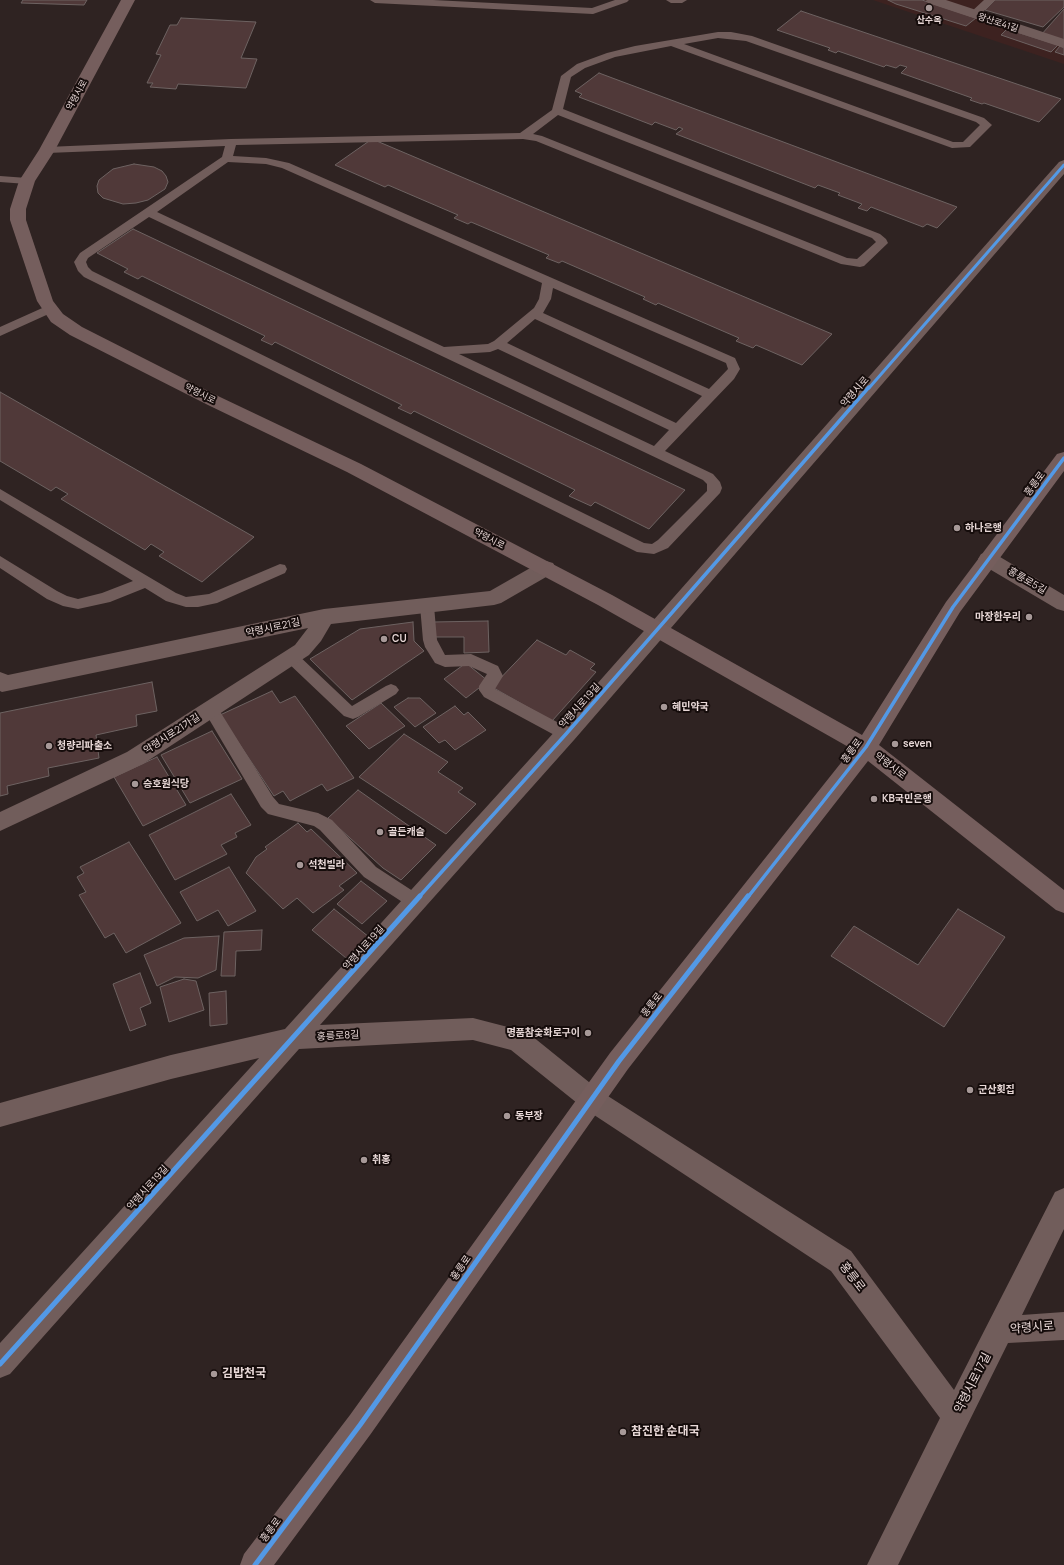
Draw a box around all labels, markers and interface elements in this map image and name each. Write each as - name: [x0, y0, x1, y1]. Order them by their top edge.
- marker: 산수옥: [924, 3, 934, 13]
- street label: 왕산로41길: [976, 11, 1020, 35]
- place label: 산수옥: [917, 15, 941, 25]
- street label: 약령시로: [64, 78, 90, 112]
- street label: 약령시로: [838, 374, 872, 410]
- street label: 약령시로: [183, 382, 217, 406]
- street label: 홍릉로: [1022, 469, 1048, 499]
- place label: 하나은행: [965, 522, 1002, 534]
- marker: 하나은행: [952, 523, 962, 533]
- street label: 약령시로: [472, 526, 506, 552]
- street label: 홍릉로5길: [1006, 565, 1048, 597]
- place label: 마장한우리: [975, 611, 1021, 623]
- marker: 마장한우리: [1024, 612, 1034, 622]
- street label: 약령시로21길: [245, 616, 301, 640]
- place label: CU: [392, 633, 407, 645]
- marker: CU: [379, 634, 389, 644]
- street label: 약령시로19길: [557, 681, 603, 731]
- place label: 혜민약국: [672, 701, 709, 713]
- marker: 혜민약국: [659, 702, 669, 712]
- street label: 약령시로21가길: [142, 711, 202, 757]
- street label: 홍릉로: [839, 736, 865, 766]
- place label: seven: [903, 738, 932, 750]
- marker: seven: [890, 739, 900, 749]
- place label: 청량리파출소: [57, 740, 112, 752]
- marker: 청량리파출소: [44, 741, 54, 751]
- street label: 약령시로: [872, 750, 908, 782]
- place label: 승호원식당: [143, 778, 189, 790]
- marker: 승호원식당: [130, 779, 140, 789]
- place label: KB국민은행: [882, 793, 932, 805]
- marker: KB국민은행: [869, 794, 879, 804]
- place label: 골든캐슬: [388, 826, 425, 838]
- marker: 골든캐슬: [375, 827, 385, 837]
- place label: 석천빌라: [308, 859, 345, 871]
- marker: 석천빌라: [295, 860, 305, 870]
- street label: 약령시로19길: [341, 923, 387, 973]
- street label: 홍릉로: [639, 990, 665, 1020]
- place label: 명품참숯화로구이: [506, 1027, 580, 1039]
- marker: 명품참숯화로구이: [583, 1028, 593, 1038]
- street label: 홍릉로8길: [316, 1029, 360, 1043]
- place label: 군산횟집: [978, 1084, 1015, 1096]
- marker: 군산횟집: [965, 1085, 975, 1095]
- place label: 동부장: [515, 1110, 543, 1122]
- marker: 동부장: [502, 1111, 512, 1121]
- place label: 취홍: [372, 1154, 390, 1166]
- marker: 취홍: [359, 1155, 369, 1165]
- street label: 약령시로19길: [125, 1163, 171, 1213]
- street label: 홍릉로: [448, 1253, 474, 1283]
- street label: 홍릉로: [836, 1260, 868, 1294]
- street label: 약령시로: [1009, 1319, 1055, 1337]
- street label: 약령시로17길: [952, 1350, 994, 1416]
- place label: 김밥천국: [222, 1367, 266, 1381]
- marker: 김밥천국: [209, 1369, 219, 1379]
- place label: 참진한 순대국: [631, 1425, 700, 1439]
- marker: 참진한 순대국: [618, 1427, 628, 1437]
- street label: 홍릉로: [258, 1515, 284, 1545]

